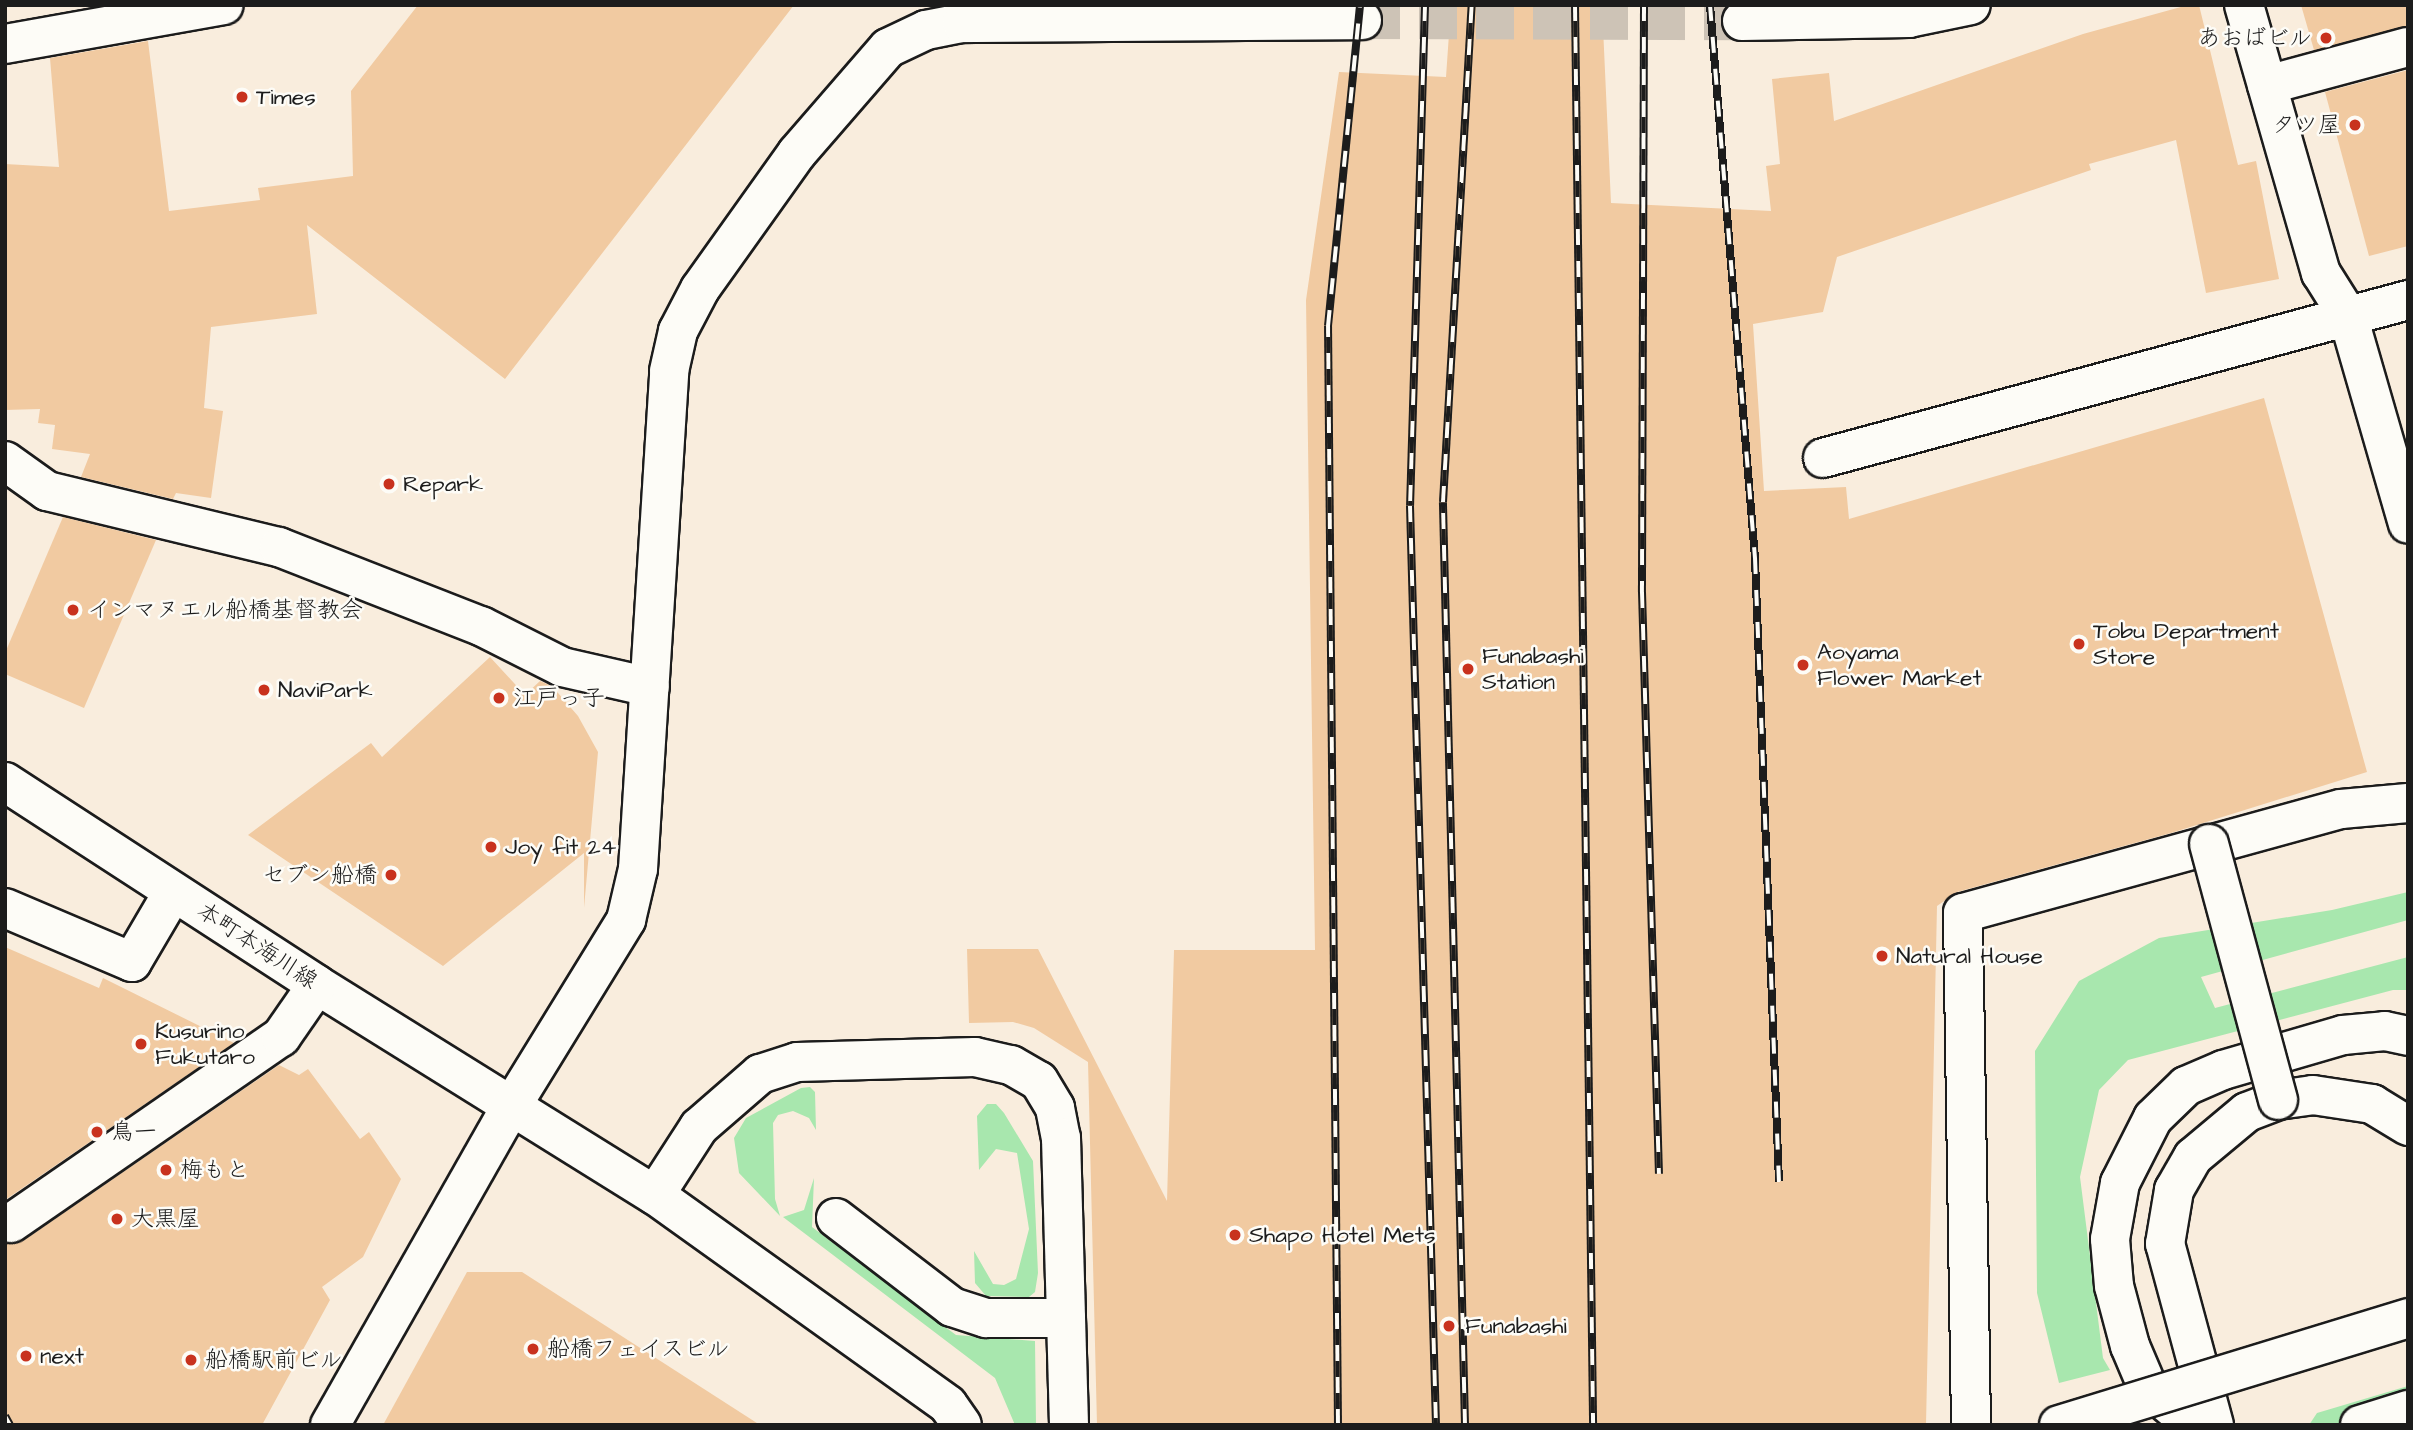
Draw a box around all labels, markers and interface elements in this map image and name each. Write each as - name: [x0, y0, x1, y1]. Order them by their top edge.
- place label: あおばビル: [2197, 24, 2312, 52]
- marker: あおばビル: [2318, 30, 2334, 46]
- place label: Times: [256, 83, 316, 111]
- marker: Times: [234, 89, 250, 105]
- place label: タツ屋: [2272, 111, 2341, 139]
- marker: タツ屋: [2347, 117, 2363, 133]
- place label: Repark: [403, 470, 483, 498]
- marker: Repark: [381, 476, 397, 492]
- place label: インマヌエル船橋基督教会: [87, 596, 363, 624]
- marker: インマヌエル船橋基督教会: [65, 602, 81, 618]
- place label: Tobu Department Store: [2093, 617, 2279, 671]
- marker: Tobu Department Store: [2071, 636, 2087, 652]
- place label: Aoyama Flower Market: [1817, 638, 1982, 692]
- place label: Funabashi Station: [1482, 642, 1584, 696]
- marker: Aoyama Flower Market: [1795, 657, 1811, 673]
- marker: Funabashi Station: [1460, 661, 1476, 677]
- place label: NaviPark: [278, 676, 373, 704]
- marker: NaviPark: [256, 682, 272, 698]
- place label: 江戸っ子: [513, 684, 605, 712]
- marker: 江戸っ子: [491, 690, 507, 706]
- place label: Joy fit 24: [505, 833, 616, 861]
- marker: Joy fit 24: [483, 839, 499, 855]
- place label: セブン船橋: [262, 861, 377, 889]
- marker: セブン船橋: [383, 867, 399, 883]
- street label: 本町本海川線: [192, 897, 322, 995]
- place label: Natural House: [1896, 942, 2043, 970]
- marker: Natural House: [1874, 948, 1890, 964]
- place label: Kusurino Fukutaro: [155, 1017, 255, 1071]
- marker: Kusurino Fukutaro: [133, 1036, 149, 1052]
- place label: 鳥一: [111, 1118, 157, 1146]
- marker: 鳥一: [89, 1124, 105, 1140]
- place label: 梅もと: [180, 1156, 249, 1184]
- marker: 梅もと: [158, 1162, 174, 1178]
- place label: 大黒屋: [131, 1205, 200, 1233]
- marker: 大黒屋: [109, 1211, 125, 1227]
- place label: Shapo Hotel Mets: [1249, 1221, 1436, 1249]
- marker: Shapo Hotel Mets: [1227, 1227, 1243, 1243]
- place label: Funabashi: [1465, 1312, 1567, 1340]
- marker: Funabashi: [1439, 1316, 1459, 1336]
- place label: 船橋フェイスビル: [547, 1335, 731, 1363]
- marker: 船橋フェイスビル: [525, 1341, 541, 1357]
- place label: next: [40, 1342, 84, 1370]
- place label: 船橋駅前ビル: [205, 1346, 343, 1374]
- marker: next: [18, 1348, 34, 1364]
- marker: 船橋駅前ビル: [183, 1352, 199, 1368]

